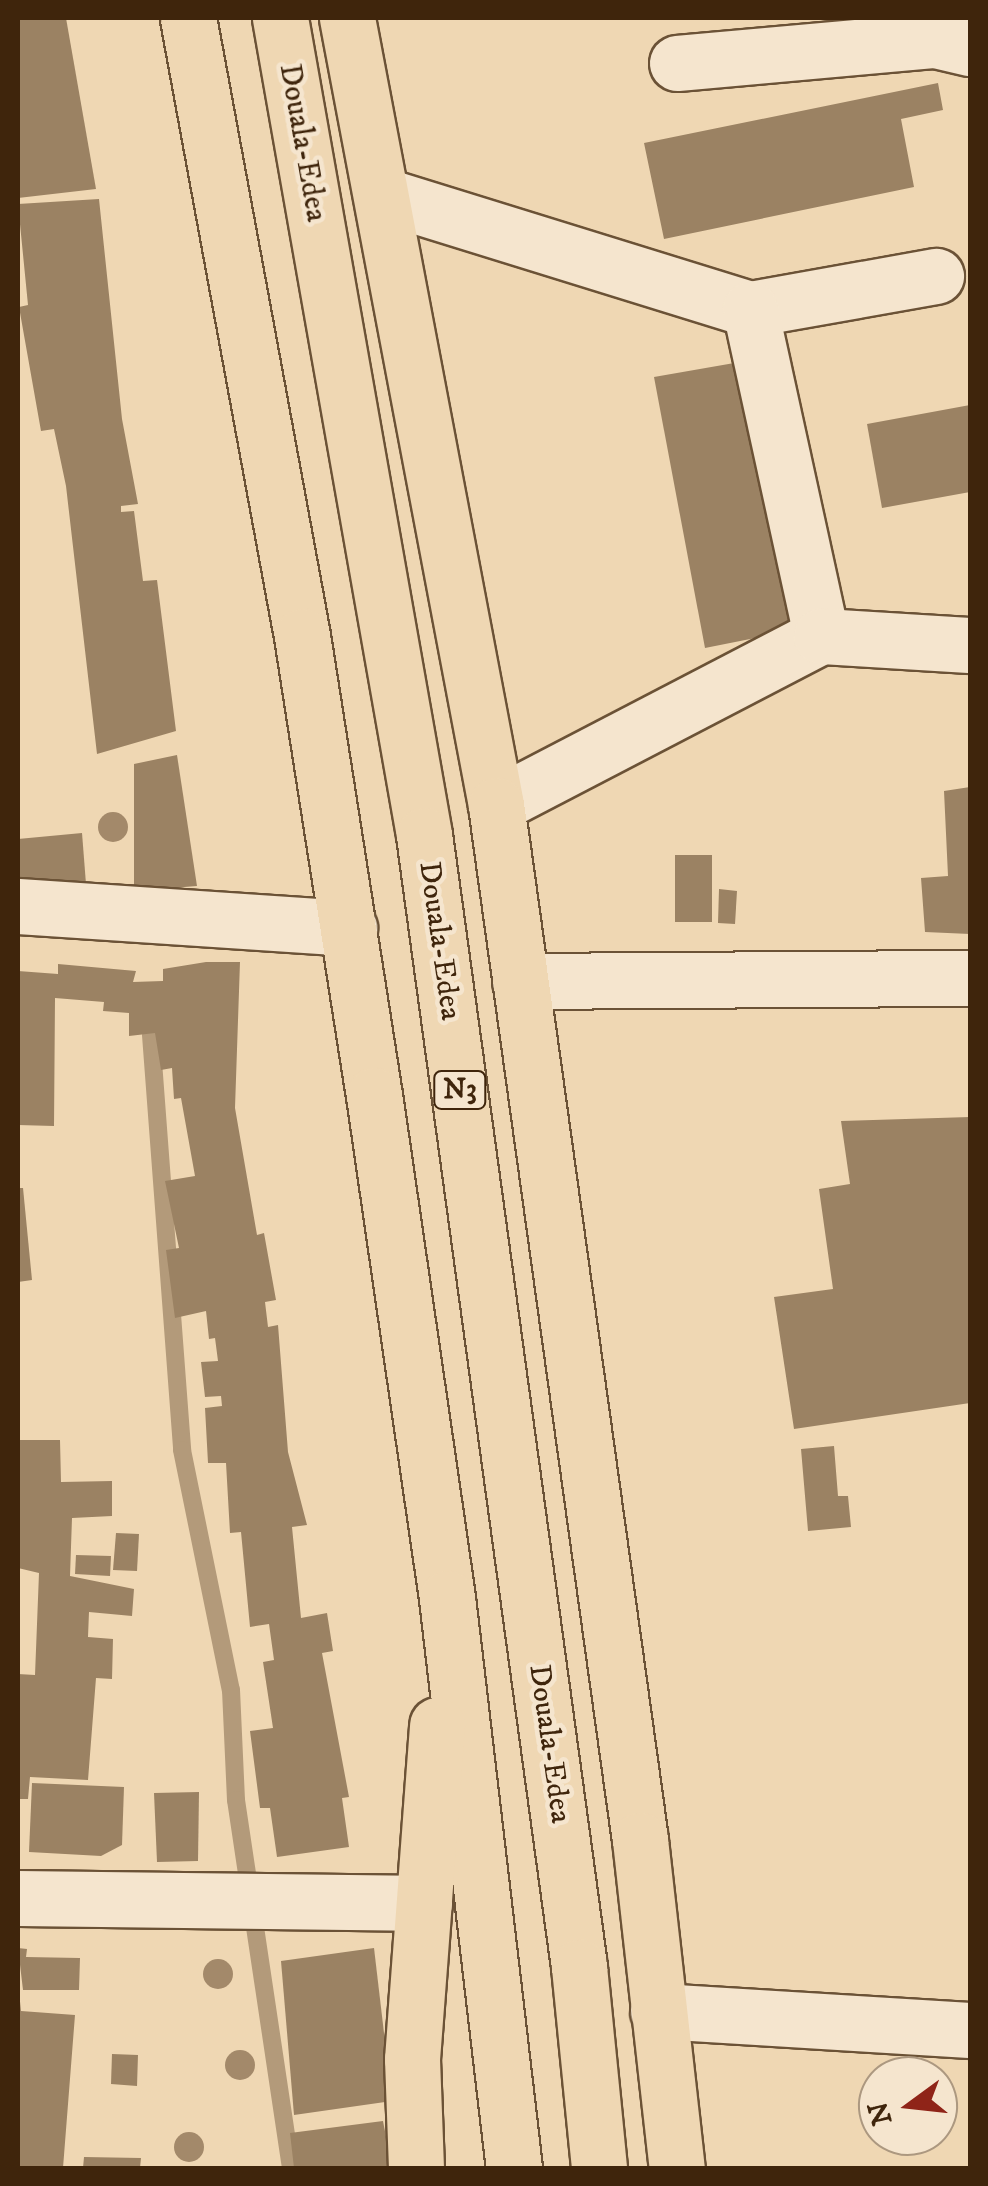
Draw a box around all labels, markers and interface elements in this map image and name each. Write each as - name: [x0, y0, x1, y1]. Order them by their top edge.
- street label: Douala-Edea: [270, 61, 334, 225]
- street label: Douala-Edea: [410, 860, 468, 1022]
- road number: N3: [432, 1067, 488, 1113]
- street label: Douala-Edea: [520, 1663, 578, 1825]
- north arrow: [858, 2056, 958, 2156]
- text: N: [861, 2098, 900, 2129]

